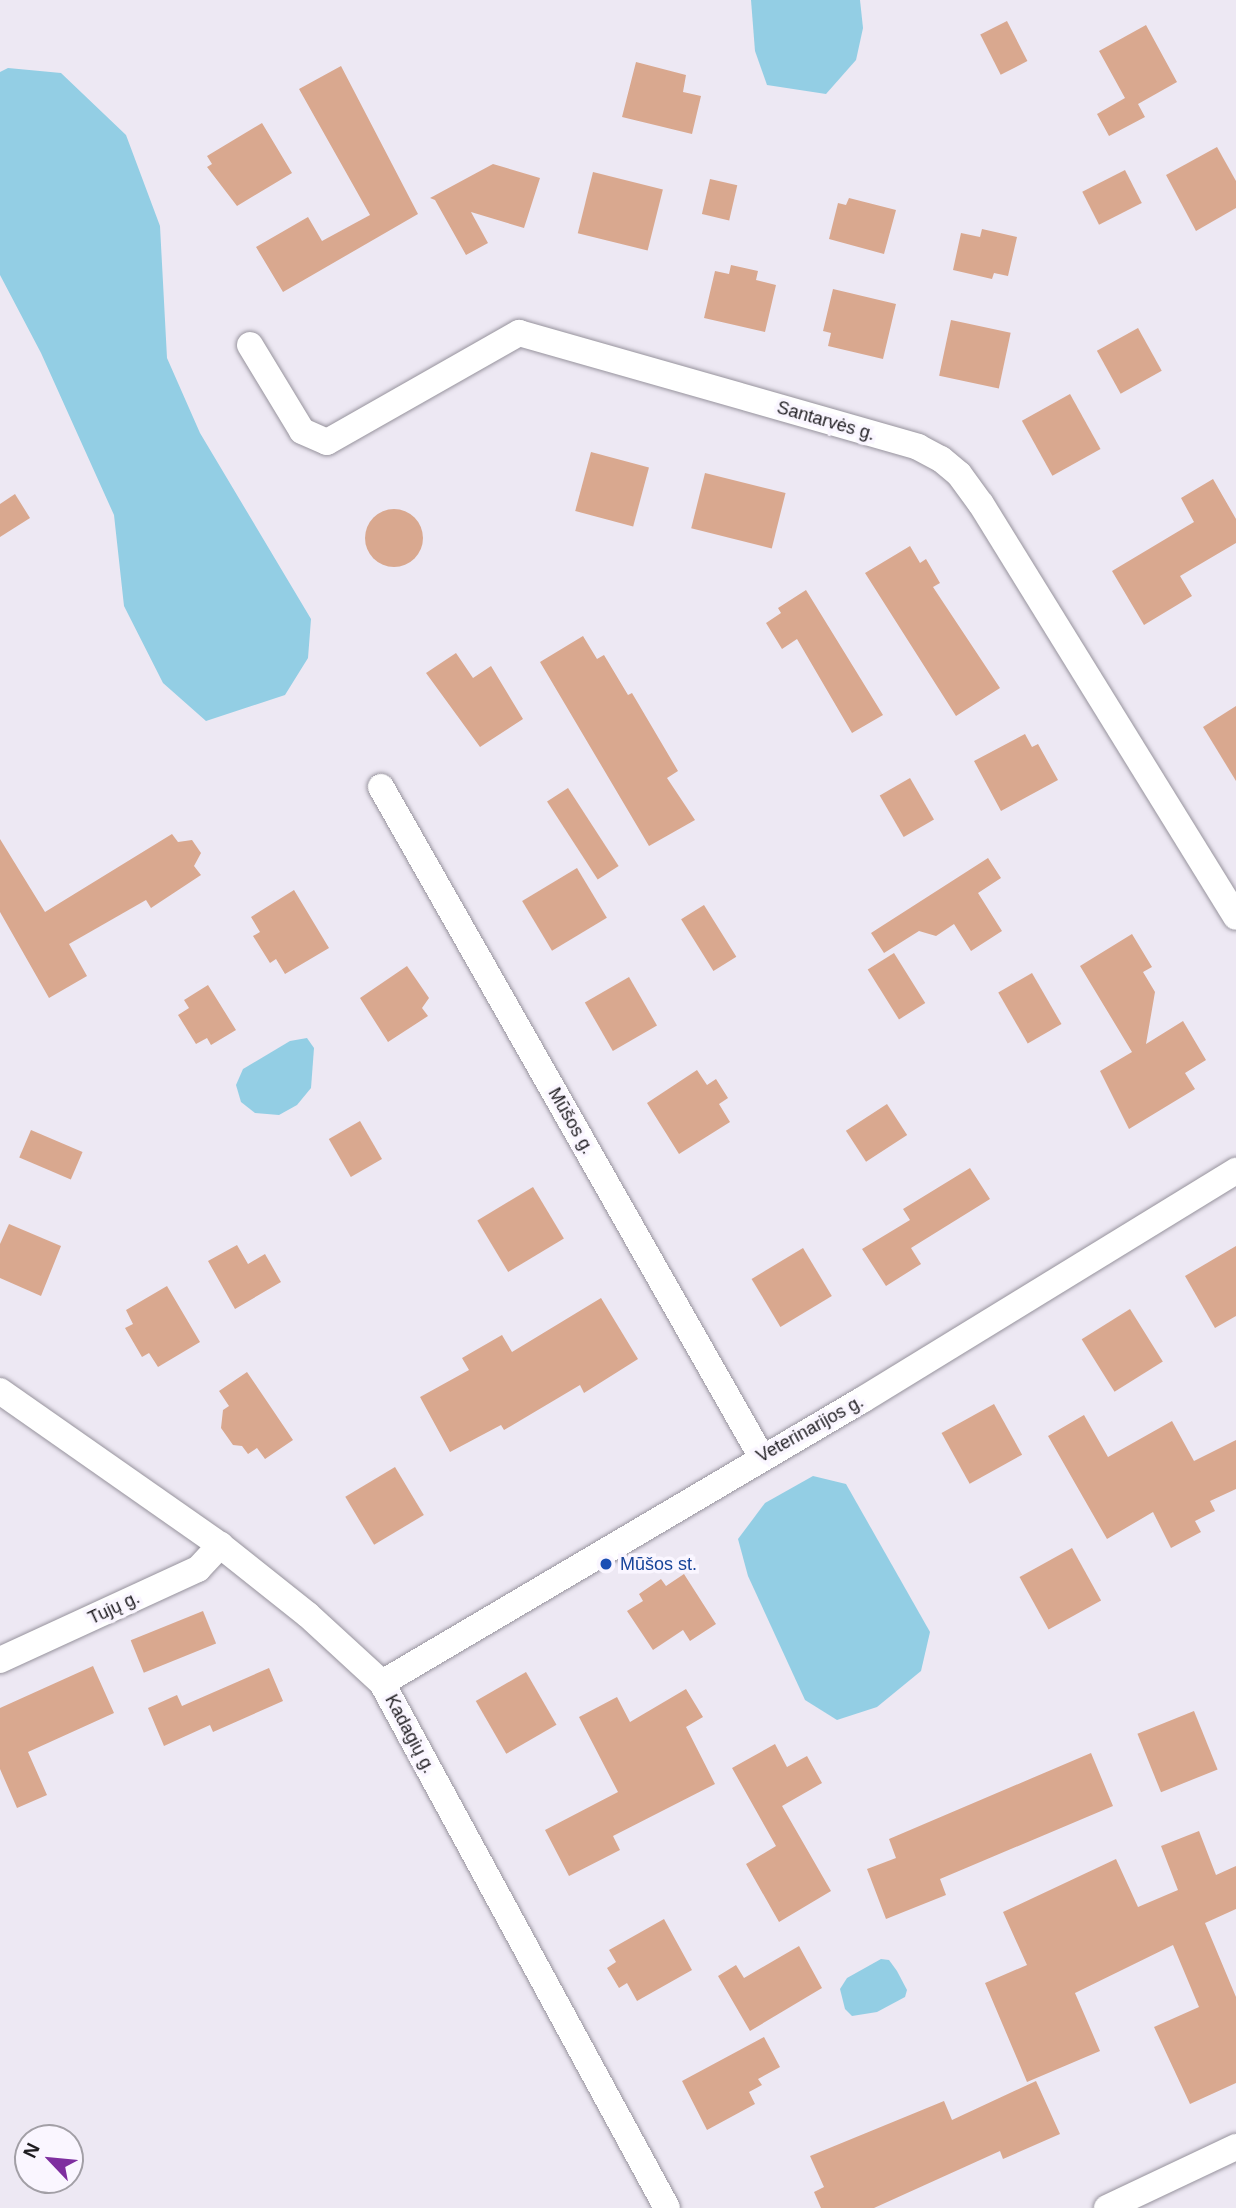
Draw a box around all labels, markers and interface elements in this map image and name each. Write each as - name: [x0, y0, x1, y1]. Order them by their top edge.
- street label: Santarvės g.: [774, 397, 878, 445]
- street label: Mūšos g.: [543, 1084, 599, 1158]
- street label: Veterinarijos g.: [753, 1391, 867, 1467]
- place label: Mūšos st.: [620, 1553, 697, 1575]
- marker: Mūšos st.: [598, 1556, 614, 1572]
- street label: Tujų g.: [85, 1587, 143, 1629]
- street label: Kadagių g.: [380, 1691, 440, 1777]
- north arrow: [14, 2124, 84, 2194]
- text: N: [19, 2140, 44, 2161]

